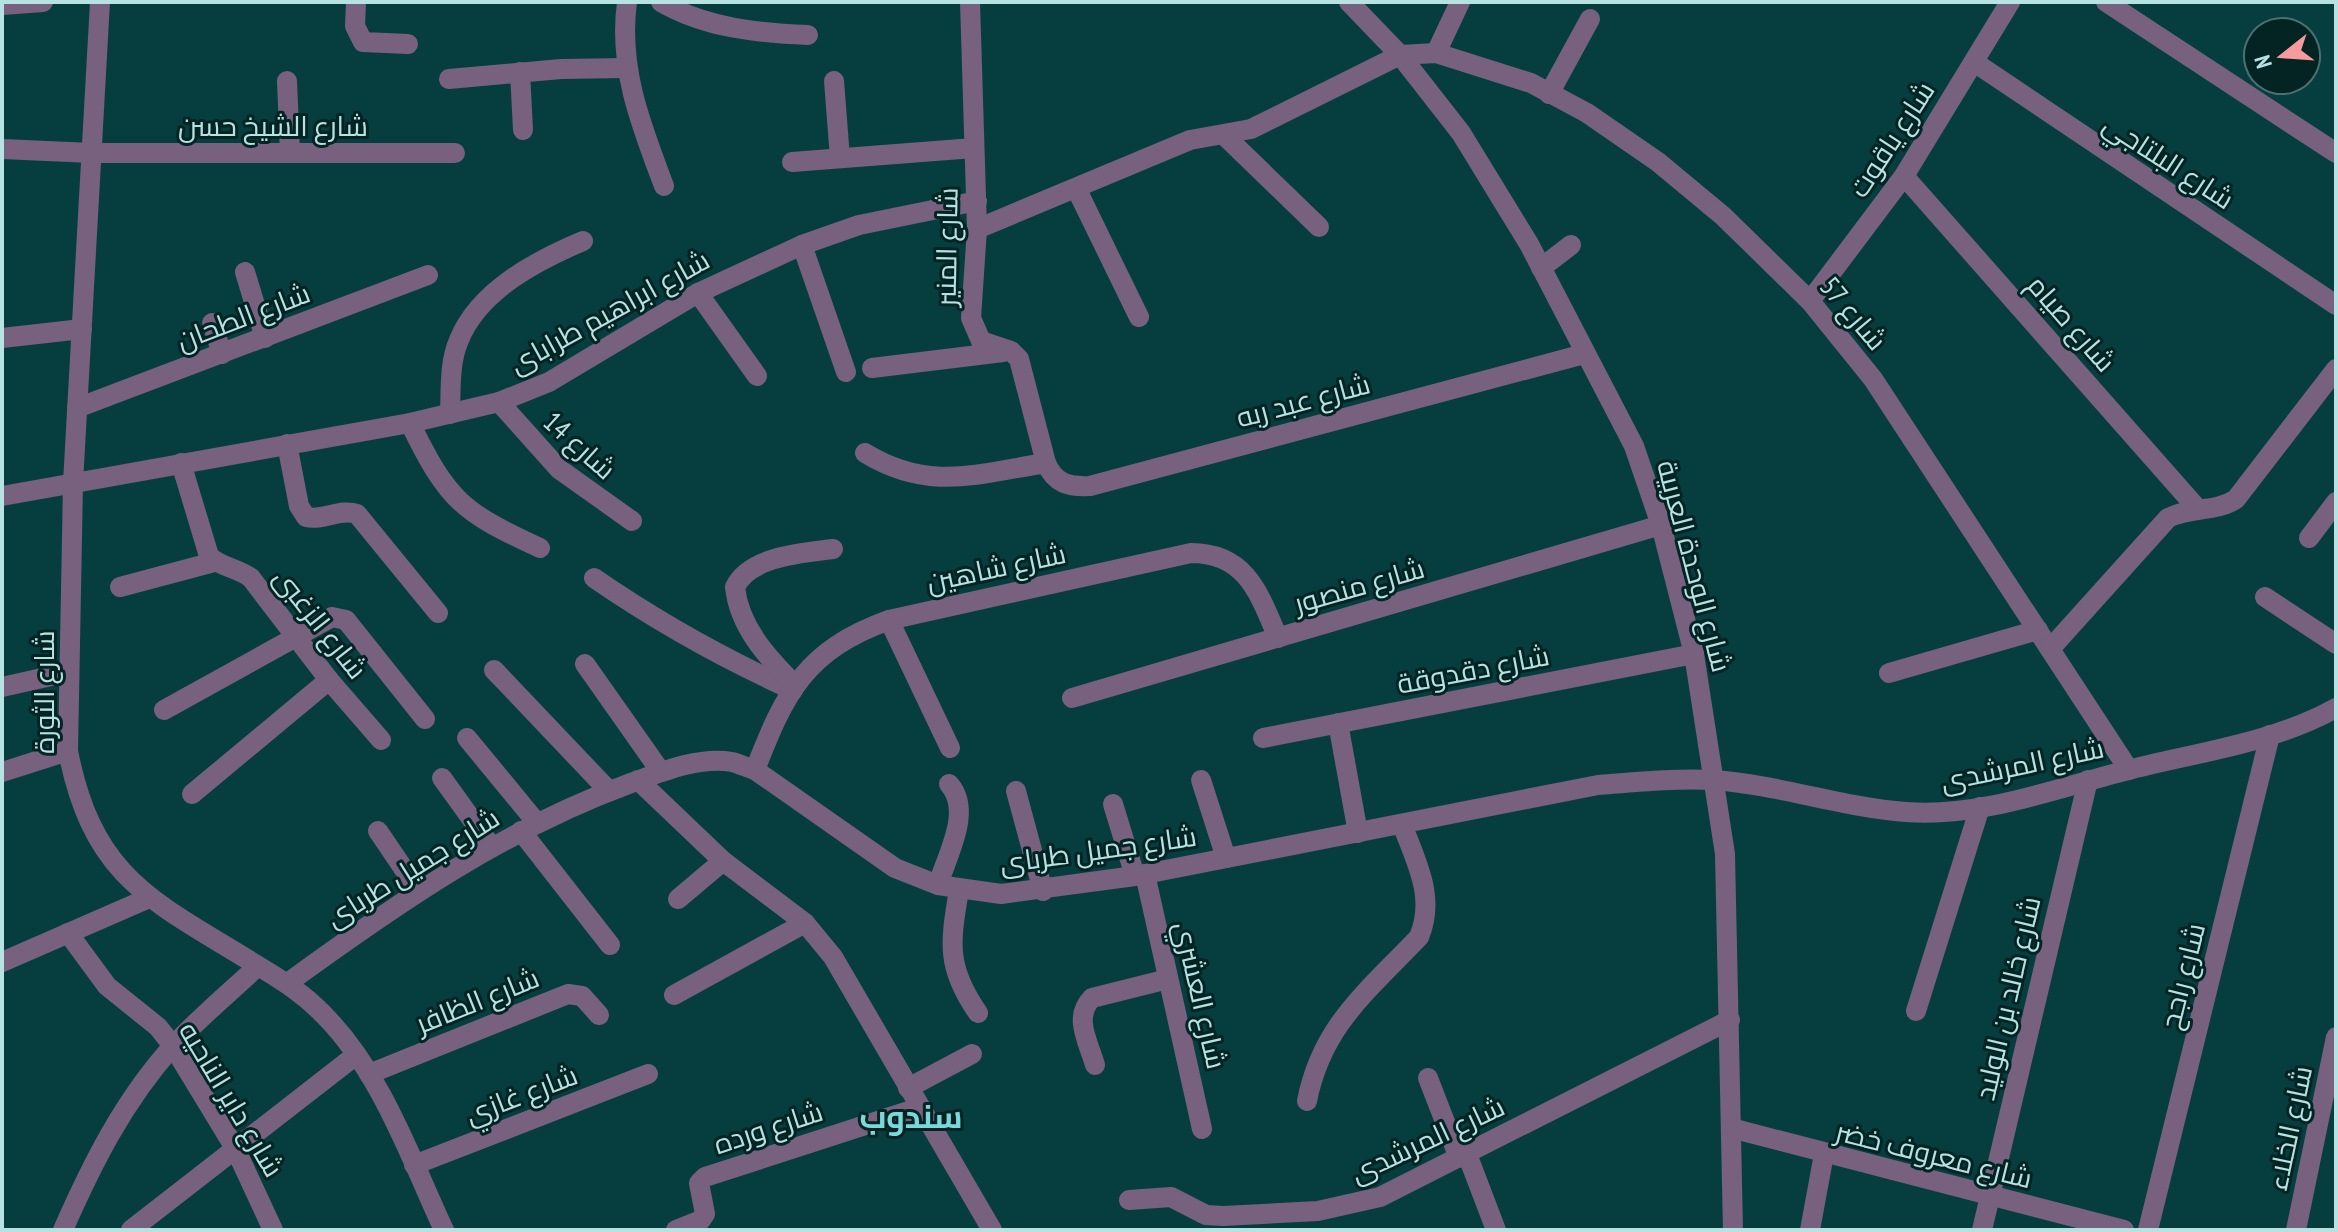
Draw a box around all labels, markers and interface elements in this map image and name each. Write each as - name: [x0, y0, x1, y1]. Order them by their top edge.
- north arrow: [2242, 16, 2322, 96]
- text: N: [2248, 52, 2278, 72]
- street label: شارع ياقوت: [1840, 74, 1943, 205]
- street label: شارع البلتاجي: [2094, 105, 2242, 220]
- street label: شارع الشيخ حسن: [178, 107, 368, 145]
- street label: شارع المنير: [926, 187, 967, 309]
- street label: شارع ابراهيم طراباى: [502, 241, 717, 383]
- street label: شارع صيام: [2018, 267, 2124, 381]
- street label: شارع 57: [1812, 268, 1896, 358]
- street label: شارع الطحان: [171, 274, 315, 359]
- street label: شارع عبد ربه: [1232, 364, 1374, 437]
- street label: شارع 14: [535, 403, 624, 488]
- street label: شارع الوحدة العربية: [1648, 456, 1741, 676]
- street label: شارع شاهين: [923, 534, 1069, 601]
- street label: شارع منصور: [1288, 549, 1429, 623]
- street label: شارع الزغبى: [265, 560, 376, 687]
- street label: شارع الثورة: [25, 630, 63, 754]
- street label: شارع دقدوقة: [1394, 636, 1552, 703]
- street label: شارع المرشدى: [1937, 729, 2107, 800]
- street label: شارع جميل طرباى: [318, 799, 506, 936]
- street label: شارع جميل طرباى: [997, 817, 1199, 882]
- street label: شارع خالد بن الوليد: [1966, 893, 2049, 1104]
- street label: شارع العشري: [1162, 918, 1236, 1073]
- street label: شارع راجح: [2151, 919, 2214, 1033]
- street label: شارع الظافر: [408, 958, 545, 1043]
- street label: شارع داير الناحيه: [170, 1015, 293, 1184]
- street label: شارع غازي: [460, 1056, 584, 1136]
- street label: شارع الخلاء: [2258, 1062, 2321, 1194]
- street label: شارع المرشدى: [1344, 1087, 1510, 1192]
- street label: شارع ورده: [709, 1092, 828, 1163]
- district label: سندوب: [859, 1095, 963, 1137]
- street label: شارع معروف خضر: [1830, 1111, 2036, 1197]

